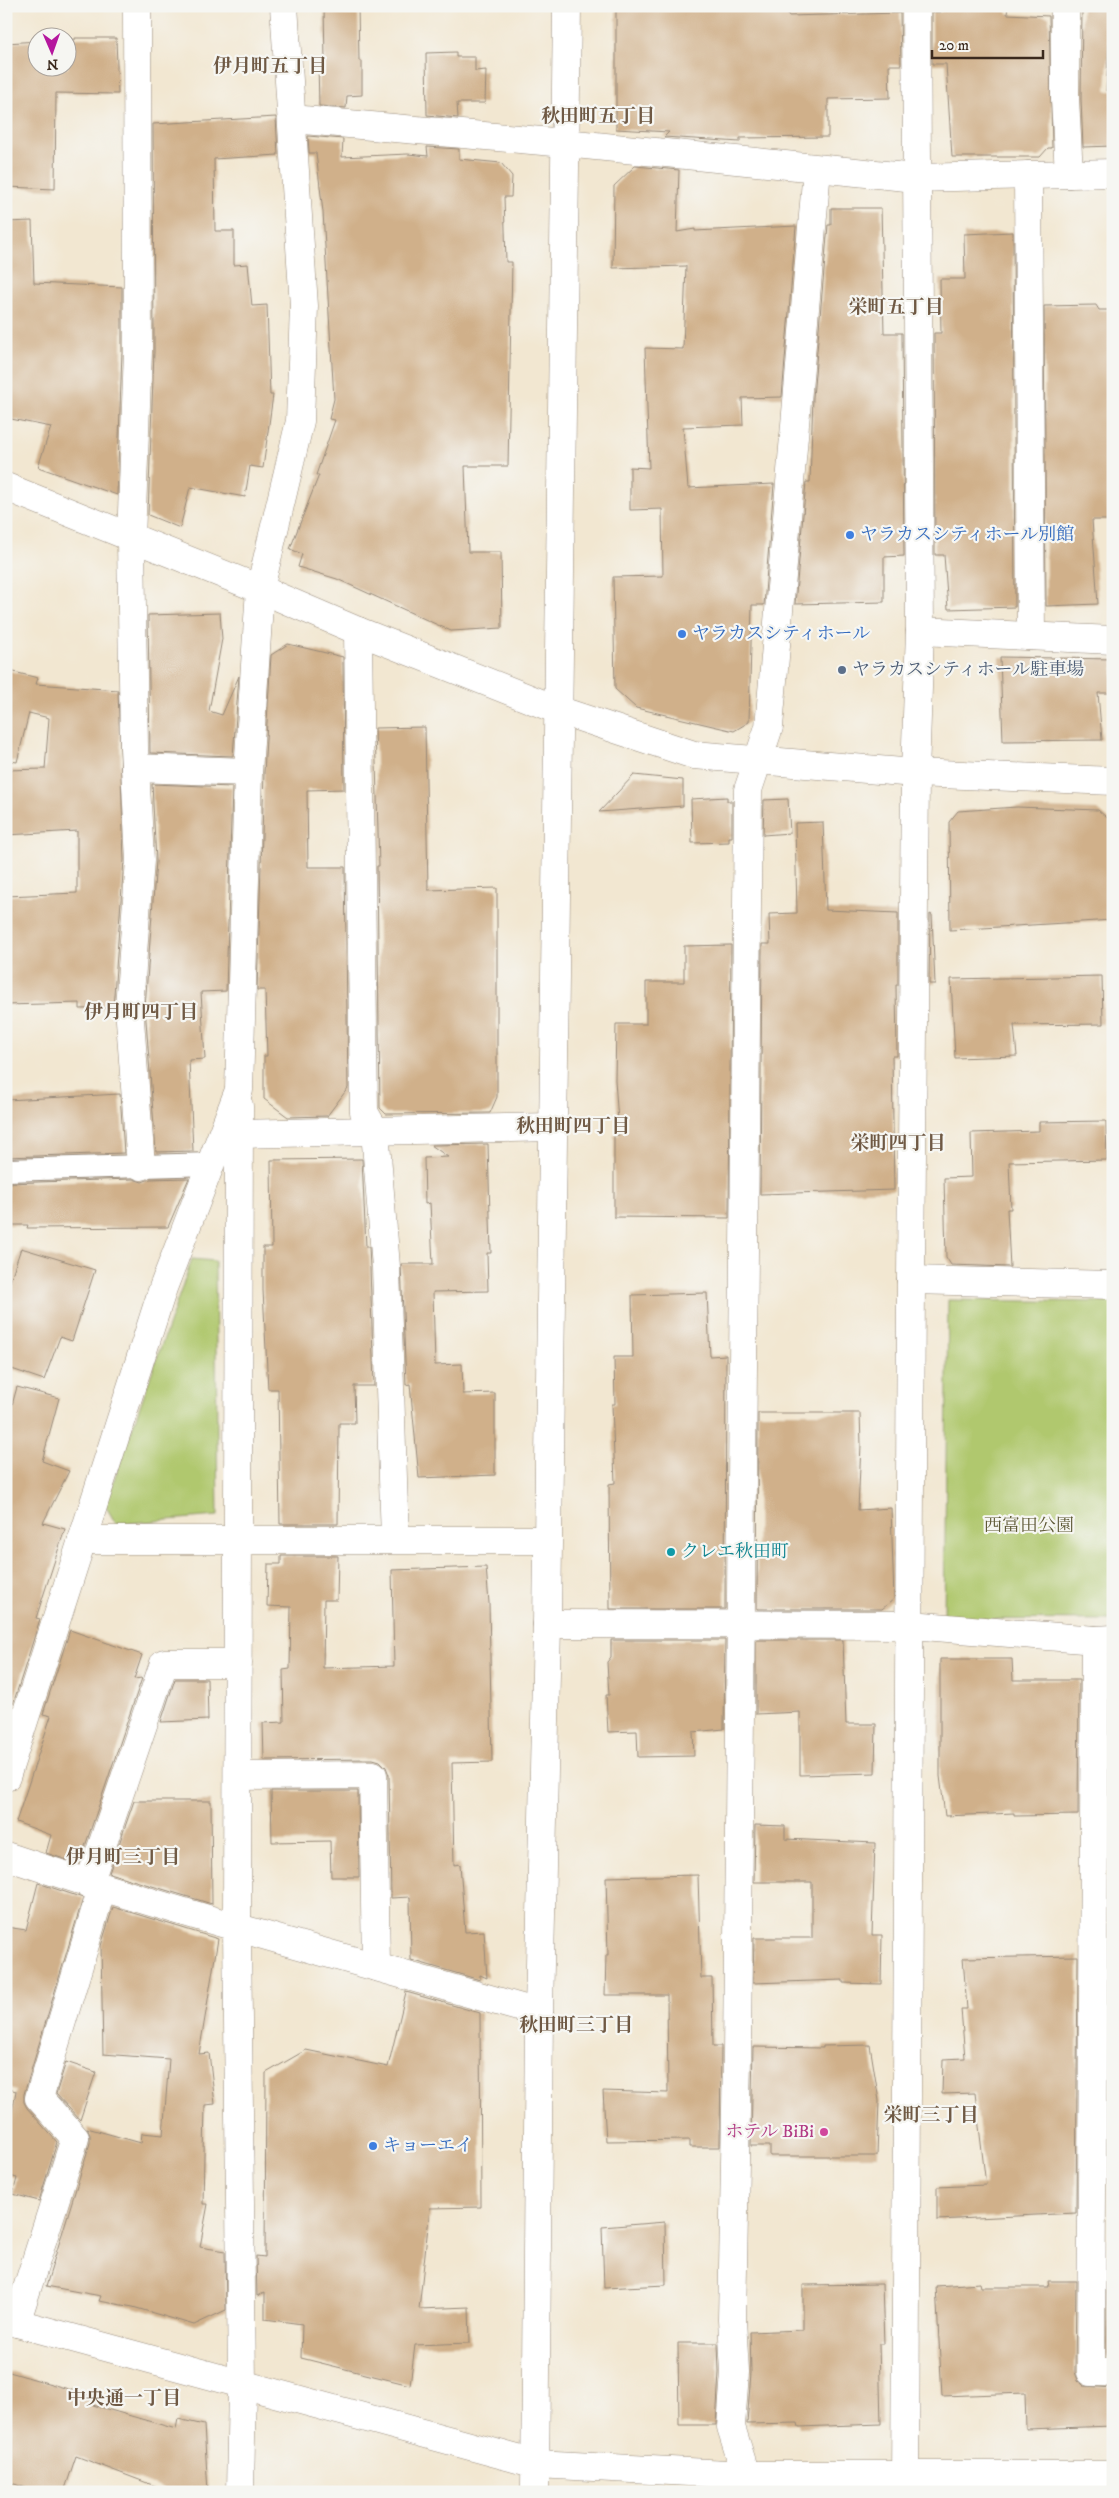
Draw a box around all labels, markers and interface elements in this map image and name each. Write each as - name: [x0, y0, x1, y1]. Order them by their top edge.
- north arrow: [28, 28, 78, 78]
- scale bar: [932, 28, 1043, 60]
- text: 20 m: [939, 36, 969, 55]
- text: N: [46, 55, 58, 73]
- district label: 伊月町五丁目: [213, 55, 327, 78]
- district label: 秋田町五丁目: [541, 105, 655, 128]
- district label: 栄町五丁目: [848, 296, 944, 319]
- place label: ヤラカスシティホール別館: [860, 524, 1074, 546]
- marker: ヤラカスシティホール別館: [844, 529, 856, 541]
- place label: ヤラカスシティホール: [692, 623, 870, 645]
- marker: ヤラカスシティホール: [676, 628, 688, 640]
- place label: ヤラカスシティホール駐車場: [852, 659, 1084, 681]
- marker: ヤラカスシティホール駐車場: [836, 664, 848, 676]
- district label: 伊月町四丁目: [84, 1001, 198, 1024]
- district label: 秋田町四丁目: [516, 1115, 630, 1138]
- district label: 栄町四丁目: [850, 1132, 946, 1155]
- park label: 西富田公園: [984, 1515, 1074, 1537]
- place label: クレエ秋田町: [681, 1541, 789, 1563]
- marker: クレエ秋田町: [665, 1546, 677, 1558]
- district label: 伊月町三丁目: [66, 1846, 180, 1869]
- district label: 秋田町三丁目: [519, 2014, 633, 2037]
- district label: 栄町三丁目: [883, 2104, 979, 2127]
- place label: ホテル BiBi: [725, 2121, 814, 2143]
- marker: ホテル BiBi: [818, 2126, 830, 2138]
- place label: キョーエイ: [383, 2135, 473, 2157]
- marker: キョーエイ: [367, 2140, 379, 2152]
- district label: 中央通一丁目: [67, 2387, 181, 2410]

